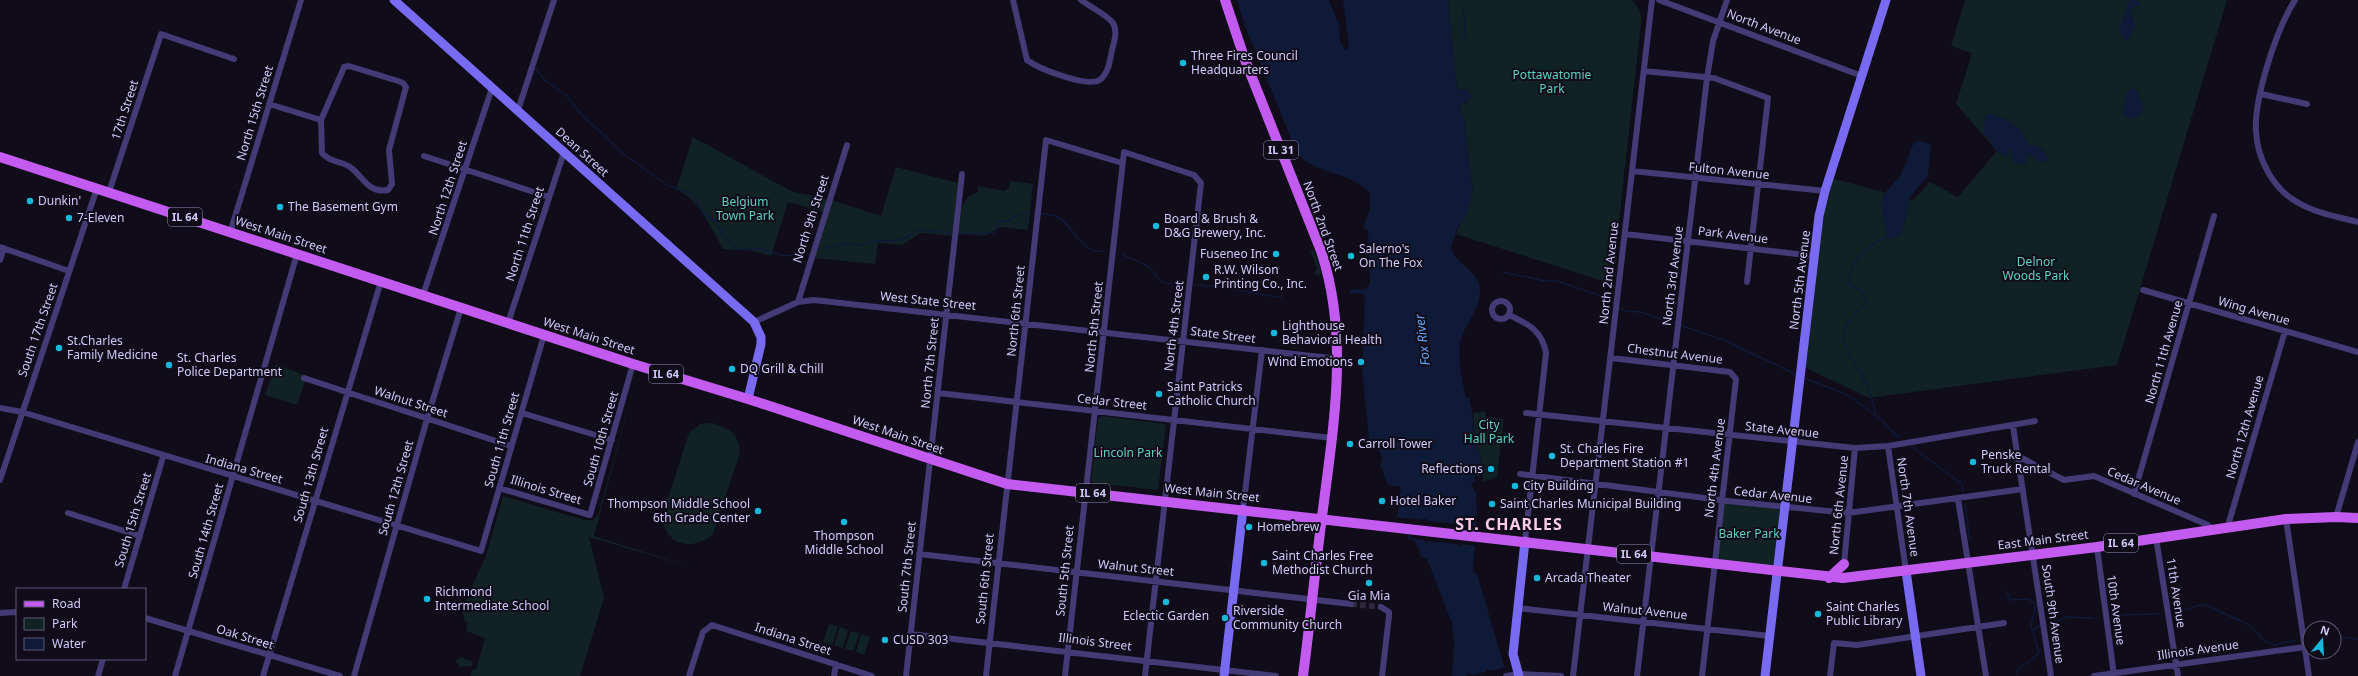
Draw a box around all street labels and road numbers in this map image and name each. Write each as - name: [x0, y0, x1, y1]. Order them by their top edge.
- street label: North Avenue: [1725, 5, 1804, 49]
- street label: North 15th Street: [232, 63, 277, 162]
- street label: 17th Street: [107, 77, 142, 142]
- street label: Dean Street: [552, 123, 613, 181]
- street label: North 12th Street: [424, 138, 471, 237]
- road number: IL 31: [1264, 141, 1298, 159]
- street label: Fulton Avenue: [1688, 158, 1770, 183]
- street label: North 9th Street: [788, 172, 833, 265]
- street label: North 2nd Street: [1299, 179, 1348, 274]
- street label: North 11th Street: [501, 184, 548, 283]
- road number: IL 64: [168, 208, 202, 226]
- street label: West Main Street: [233, 212, 330, 258]
- street label: North 2nd Avenue: [1595, 221, 1622, 325]
- street label: Park Avenue: [1697, 222, 1769, 247]
- street label: North 3rd Avenue: [1658, 225, 1687, 327]
- street label: North 5th Avenue: [1785, 229, 1814, 331]
- street label: North 6th Street: [1002, 264, 1029, 357]
- street label: North 4th Street: [1159, 279, 1188, 372]
- street label: South 17th Street: [13, 280, 62, 379]
- street label: North 5th Street: [1080, 280, 1107, 373]
- street label: West State Street: [879, 287, 977, 314]
- street label: Wing Avenue: [2216, 292, 2292, 329]
- street label: North 11th Avenue: [2141, 298, 2186, 406]
- street label: West Main Street: [541, 313, 638, 359]
- street label: North 7th Street: [916, 316, 943, 409]
- street label: State Street: [1190, 322, 1257, 347]
- street label: Chestnut Avenue: [1626, 339, 1724, 368]
- road number: IL 64: [649, 365, 683, 383]
- street label: North 12th Avenue: [2222, 373, 2267, 481]
- street label: Walnut Street: [372, 382, 451, 422]
- street label: South 10th Street: [579, 389, 622, 488]
- street label: Cedar Street: [1076, 389, 1148, 414]
- street label: South 11th Street: [480, 390, 523, 489]
- street label: West Main Street: [850, 411, 947, 458]
- street label: North 4th Avenue: [1700, 417, 1729, 519]
- street label: State Avenue: [1744, 417, 1820, 442]
- street label: South 13th Street: [289, 425, 332, 524]
- street label: South 12th Street: [374, 438, 417, 537]
- street label: Indiana Street: [204, 449, 285, 488]
- street label: North 6th Avenue: [1825, 454, 1852, 556]
- street label: North 7th Avenue: [1893, 456, 1924, 558]
- street label: Cedar Avenue: [2105, 462, 2184, 509]
- street label: South 15th Street: [110, 470, 155, 569]
- street label: Illinois Street: [509, 471, 584, 509]
- street label: West Main Street: [1164, 479, 1261, 506]
- street label: South 14th Street: [184, 481, 227, 580]
- street label: Cedar Avenue: [1733, 482, 1813, 507]
- road number: IL 64: [1076, 484, 1110, 502]
- street label: South 7th Street: [893, 520, 920, 613]
- street label: South 5th Street: [1051, 524, 1078, 617]
- street label: East Main Street: [1997, 525, 2090, 554]
- street label: South 6th Street: [971, 532, 998, 625]
- road number: IL 64: [2104, 534, 2138, 552]
- road number: IL 64: [1617, 545, 1651, 563]
- street label: Walnut Street: [1097, 555, 1176, 580]
- street label: 11th Avenue: [2163, 557, 2190, 629]
- street label: South 9th Avenue: [2038, 563, 2069, 665]
- street label: 10th Avenue: [2103, 574, 2130, 646]
- street label: Walnut Avenue: [1602, 598, 1689, 623]
- street label: Indiana Street: [753, 618, 834, 659]
- street label: Oak Street: [214, 620, 277, 653]
- street label: Illinois Street: [1058, 629, 1133, 654]
- street label: Illinois Avenue: [2156, 635, 2240, 664]

